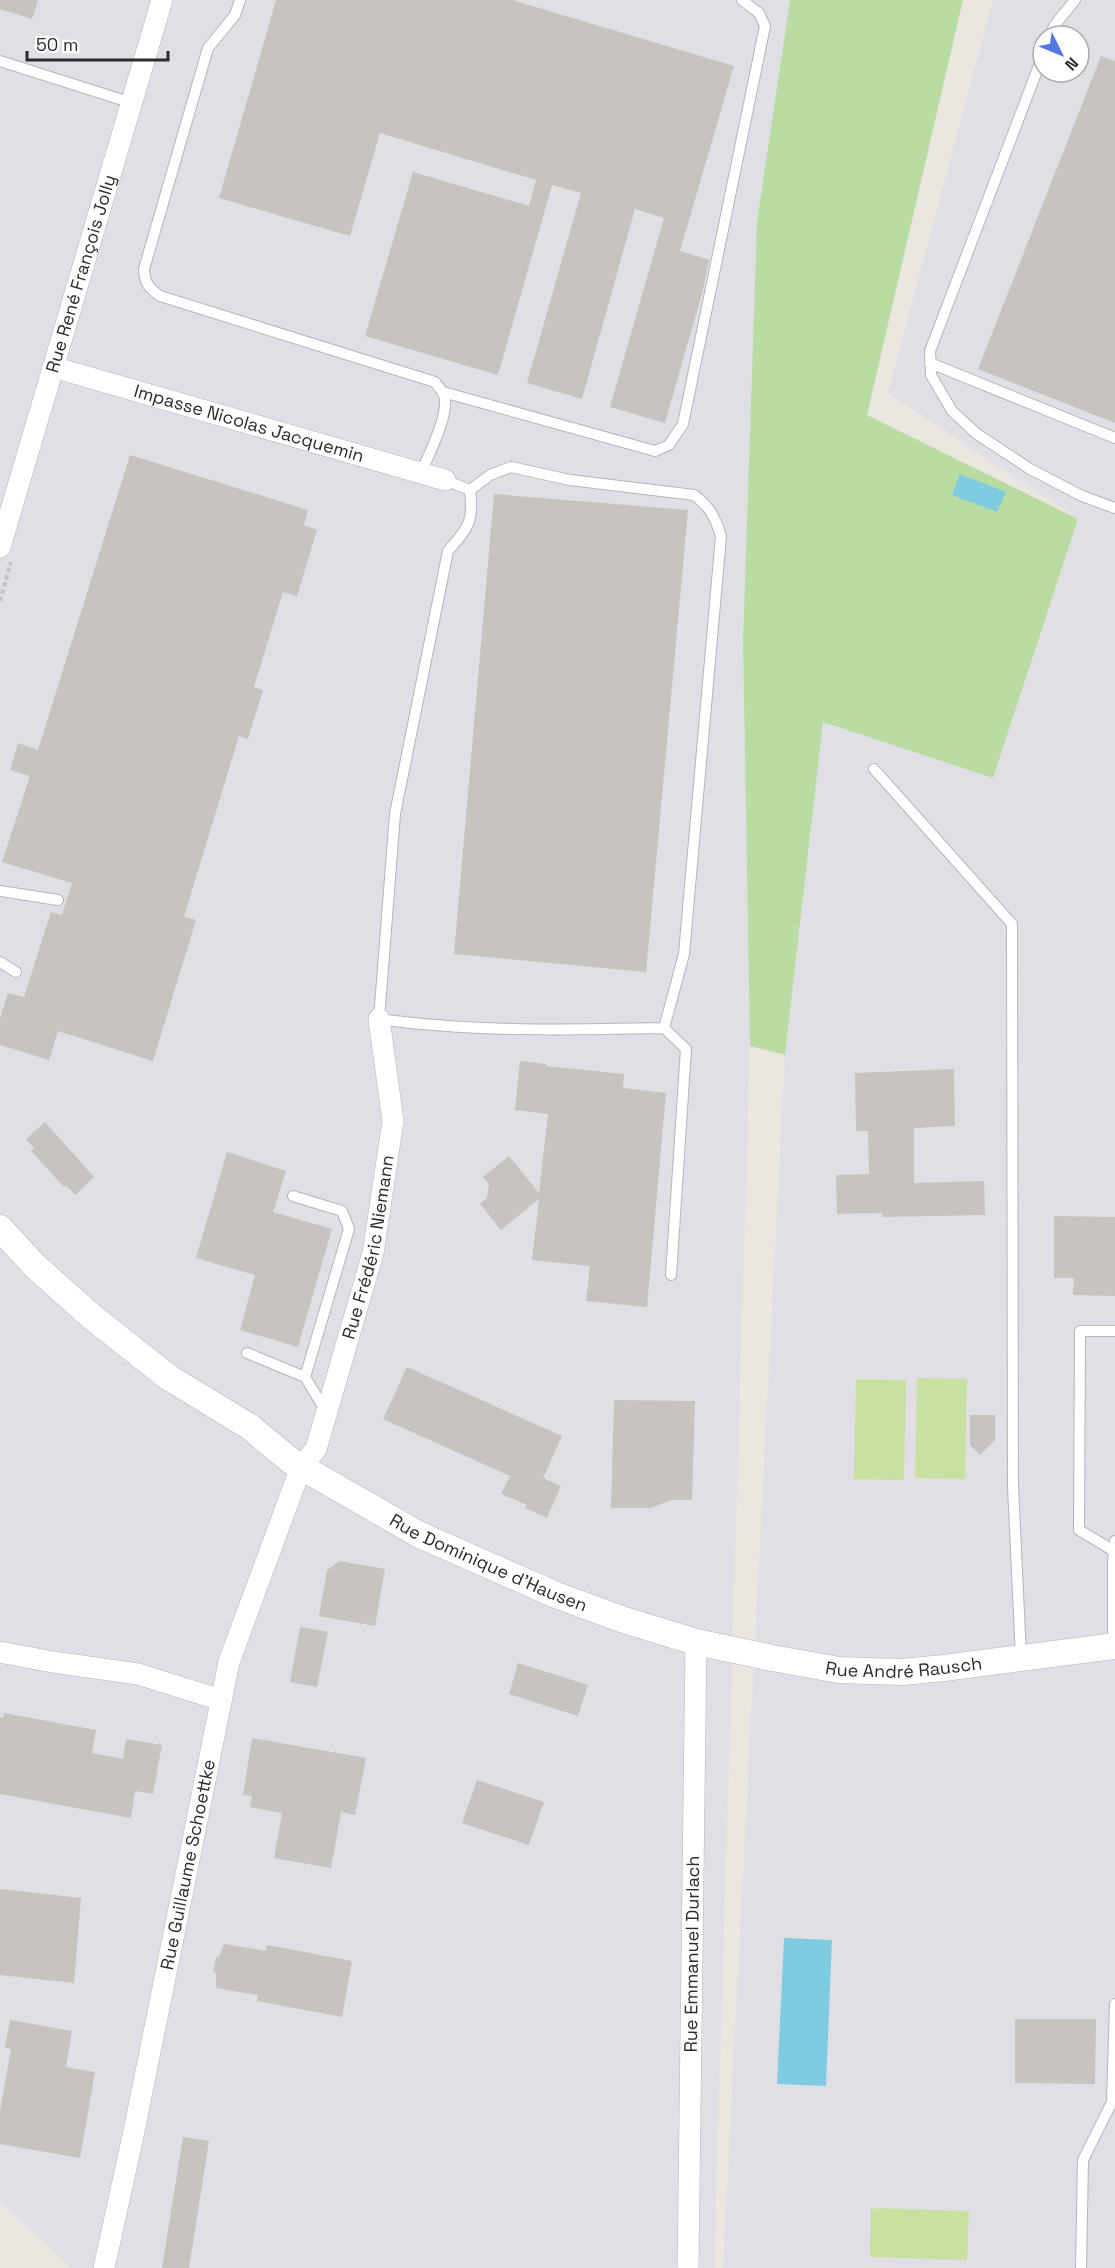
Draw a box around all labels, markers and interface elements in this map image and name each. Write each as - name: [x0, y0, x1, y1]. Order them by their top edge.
- scale bar: [27, 24, 168, 62]
- north arrow: [1031, 24, 1091, 84]
- text: 50 m: [36, 33, 78, 56]
- text: N: [1060, 53, 1083, 75]
- street label: Rue René François Jolly: [40, 172, 121, 375]
- street label: Impasse Nicolas Jacquemin: [131, 379, 367, 467]
- street label: Rue Frédéric Niemann: [337, 1153, 399, 1342]
- street label: Rue Dominique d'Hausen: [386, 1508, 591, 1617]
- street label: Rue André Rausch: [824, 1651, 983, 1683]
- street label: Rue Guillaume Schoettke: [155, 1757, 220, 1972]
- street label: Rue Emmanuel Durlach: [679, 1855, 704, 2053]

